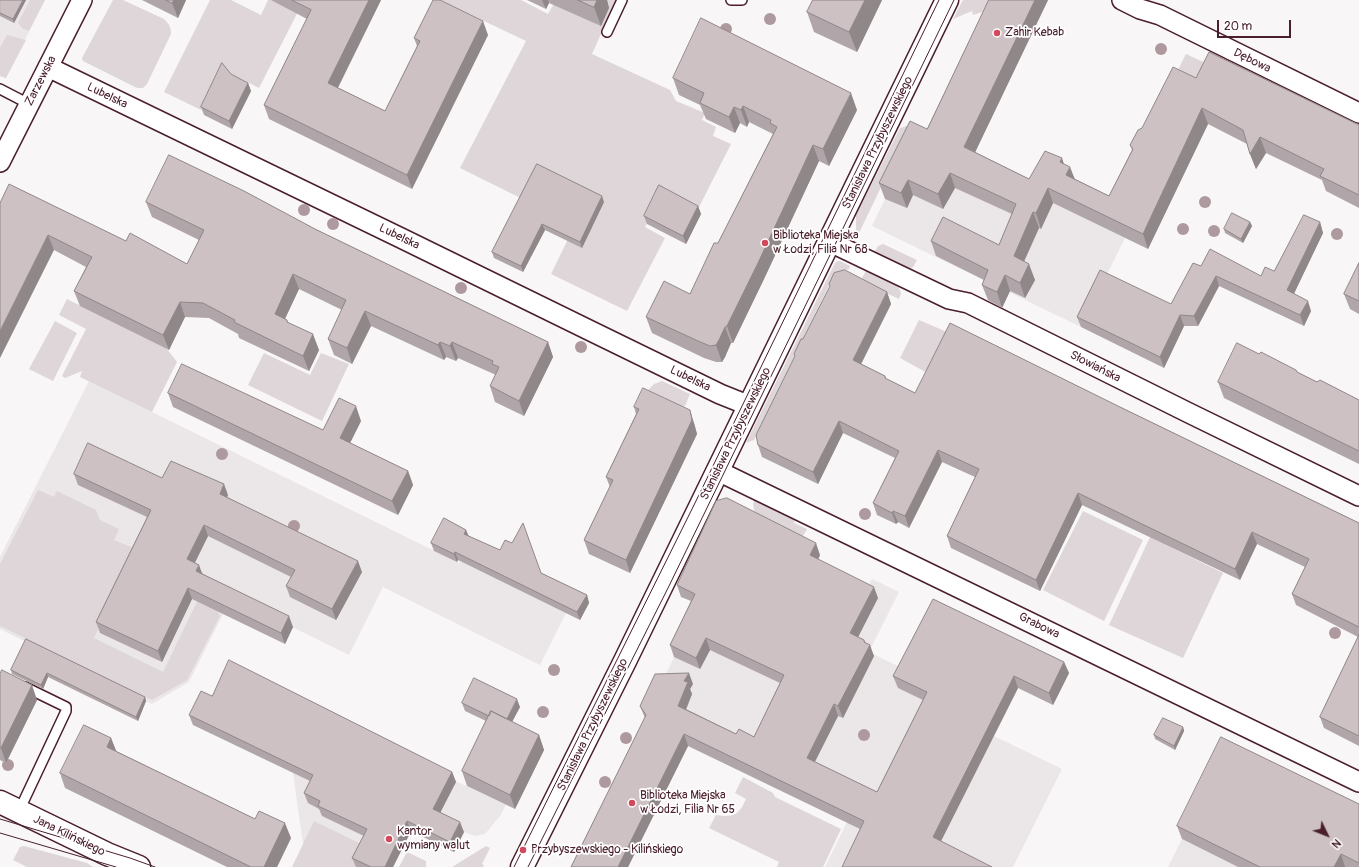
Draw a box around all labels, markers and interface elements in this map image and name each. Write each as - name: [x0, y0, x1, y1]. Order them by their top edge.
- scale bar: [1219, 12, 1293, 38]
- text: 20 m: [1224, 19, 1252, 34]
- place label: Zahir Kebab: [1005, 26, 1064, 40]
- marker: Zahir Kebab: [992, 28, 1002, 38]
- street label: Dębowa: [1231, 46, 1273, 76]
- street label: Zarzewska: [22, 54, 60, 108]
- street label: Stanisława Przybyszewskiego: [840, 74, 916, 212]
- street label: Lubelska: [84, 80, 130, 112]
- street label: Lubelska: [376, 221, 422, 253]
- place label: Biblioteka Miejska w Łodzi, Filia Nr 68: [773, 229, 868, 257]
- marker: Biblioteka Miejska w Łodzi, Filia Nr 68: [760, 238, 770, 248]
- street label: Słowiańska: [1067, 348, 1123, 386]
- street label: Lubelska: [667, 363, 713, 395]
- street label: Stanisława Przybyszewskiego: [698, 365, 774, 503]
- street label: Grabowa: [1016, 610, 1062, 642]
- street label: Stanisława Przybyszewskiego: [555, 656, 631, 794]
- place label: Biblioteka Miejska w Łodzi, Filia Nr 65: [640, 789, 735, 817]
- marker: Biblioteka Miejska w Łodzi, Filia Nr 65: [627, 798, 637, 808]
- street label: Jana Kilińskiego: [31, 812, 107, 860]
- north arrow: [1307, 815, 1347, 855]
- place label: Kantor wymiany walut: [397, 825, 470, 853]
- marker: Kantor wymiany walut: [384, 834, 394, 844]
- text: N: [1329, 836, 1343, 851]
- place label: Przybyszewskiego - Kilińskiego: [531, 843, 683, 857]
- marker: Przybyszewskiego - Kilińskiego: [518, 845, 528, 855]

